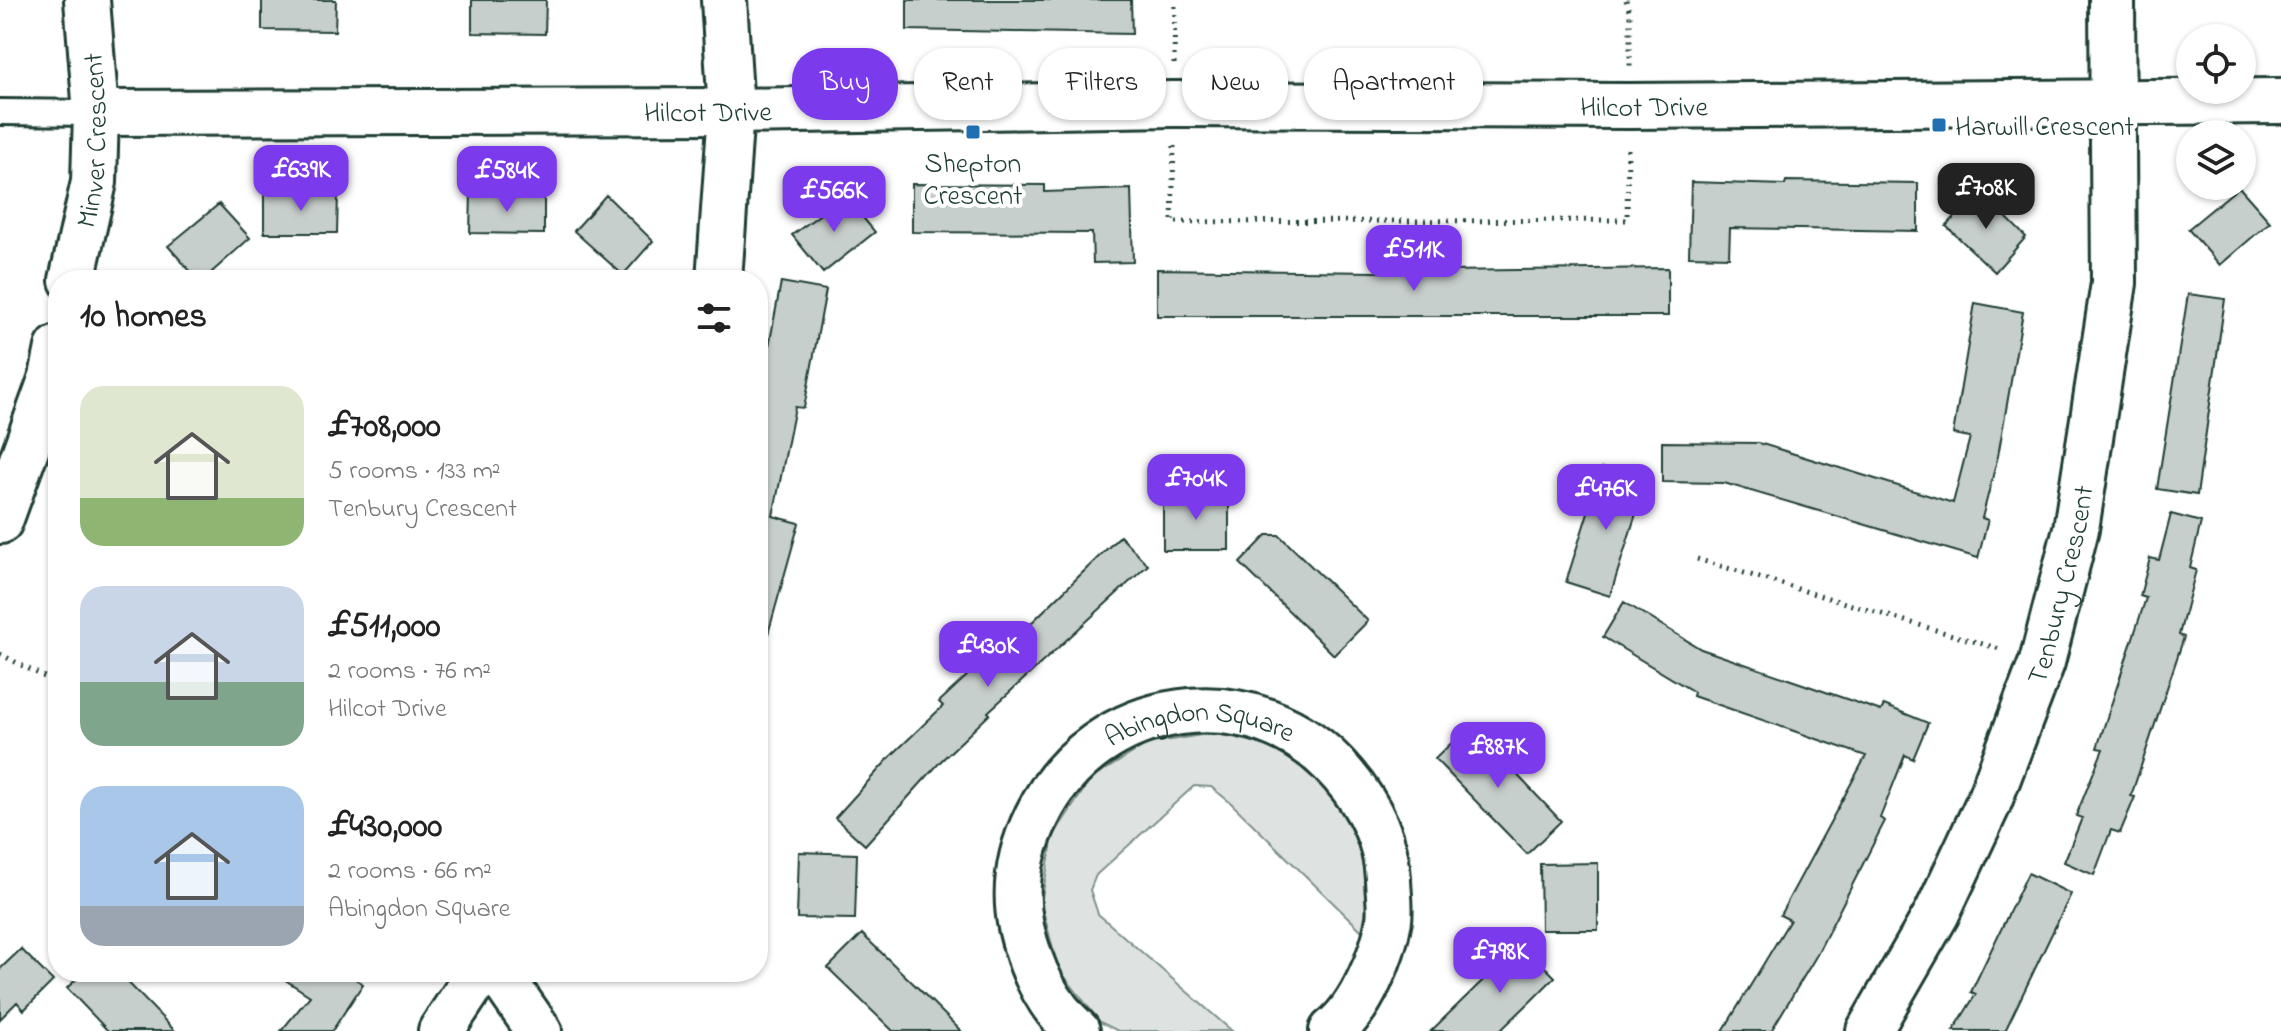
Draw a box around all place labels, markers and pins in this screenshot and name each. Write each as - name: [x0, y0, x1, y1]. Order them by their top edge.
- place label: Harwill Crescent: [1955, 108, 2134, 149]
- marker: Harwill Crescent: [1930, 116, 1948, 134]
- marker: Shepton Crescent: [964, 123, 982, 141]
- pin: £639K: [245, 145, 357, 213]
- place label: Shepton Crescent: [923, 145, 1023, 218]
- pin: £584K: [451, 146, 563, 214]
- pin: £708K: [1930, 163, 2042, 231]
- pin: £566K: [778, 166, 890, 234]
- pin: £511K: [1358, 225, 1470, 293]
- pin: £704K: [1140, 454, 1252, 522]
- pin: £476K: [1550, 464, 1662, 532]
- pin: £430K: [932, 621, 1044, 689]
- pin: £887K: [1442, 722, 1554, 790]
- pin: £798K: [1444, 927, 1556, 995]

